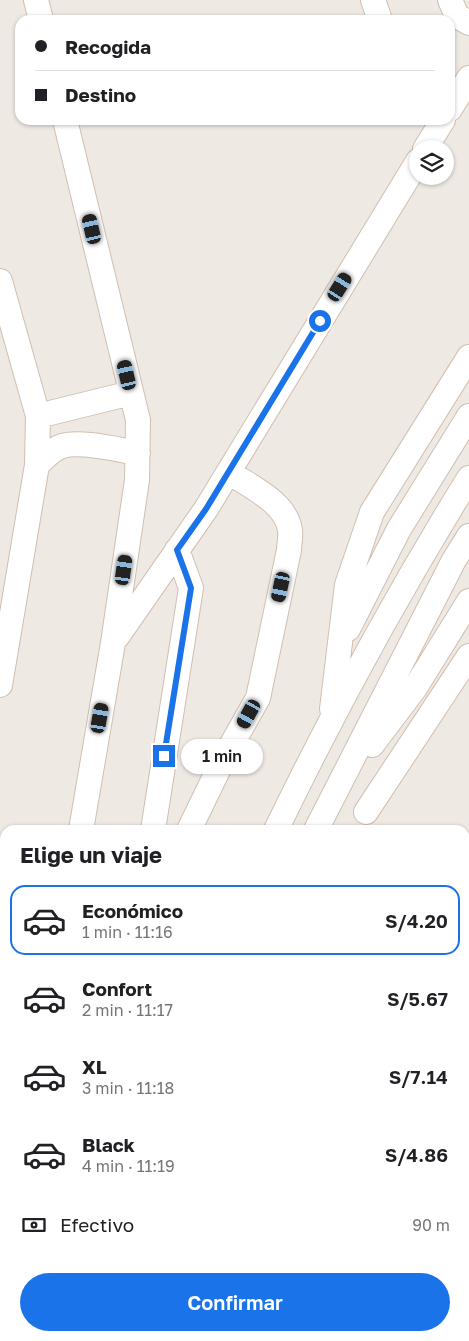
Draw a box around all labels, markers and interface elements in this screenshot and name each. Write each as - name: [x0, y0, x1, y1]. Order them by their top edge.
- text: Recogida: [65, 35, 151, 58]
- text: Destino: [65, 83, 136, 106]
- map controls: [409, 140, 454, 185]
- button: layers: [409, 140, 454, 185]
- car: [81, 213, 102, 245]
- car: [325, 270, 354, 304]
- route start: [309, 310, 331, 332]
- car: [116, 359, 137, 391]
- car: [114, 554, 133, 586]
- car: [270, 571, 291, 603]
- car: [235, 697, 262, 731]
- car: [90, 702, 109, 734]
- callout: 1 min: [182, 738, 264, 774]
- route end: [153, 745, 175, 767]
- text: 1 min: [202, 746, 242, 766]
- text: Elige un viaje: [20, 841, 162, 868]
- icon: car: [22, 898, 67, 943]
- text: Económico: [82, 899, 183, 922]
- text: S/4.20: [385, 909, 448, 932]
- text: 1 min · 11:16: [82, 922, 173, 942]
- icon: car: [22, 976, 67, 1021]
- text: Confort: [82, 977, 152, 1000]
- text: S/5.67: [387, 987, 448, 1010]
- text: 2 min · 11:17: [82, 1000, 173, 1020]
- icon: car: [22, 1054, 67, 1099]
- text: XL: [82, 1055, 107, 1078]
- text: S/7.14: [389, 1065, 448, 1088]
- text: 3 min · 11:18: [82, 1078, 174, 1098]
- icon: car: [22, 1132, 67, 1177]
- text: Black: [82, 1133, 135, 1156]
- text: S/4.86: [385, 1143, 448, 1166]
- text: 4 min · 11:19: [82, 1156, 175, 1176]
- icon: cash: [20, 1211, 48, 1239]
- text: Efectivo: [60, 1213, 134, 1236]
- text: 90 m: [412, 1215, 450, 1235]
- button: Confirmar: [20, 1273, 450, 1331]

